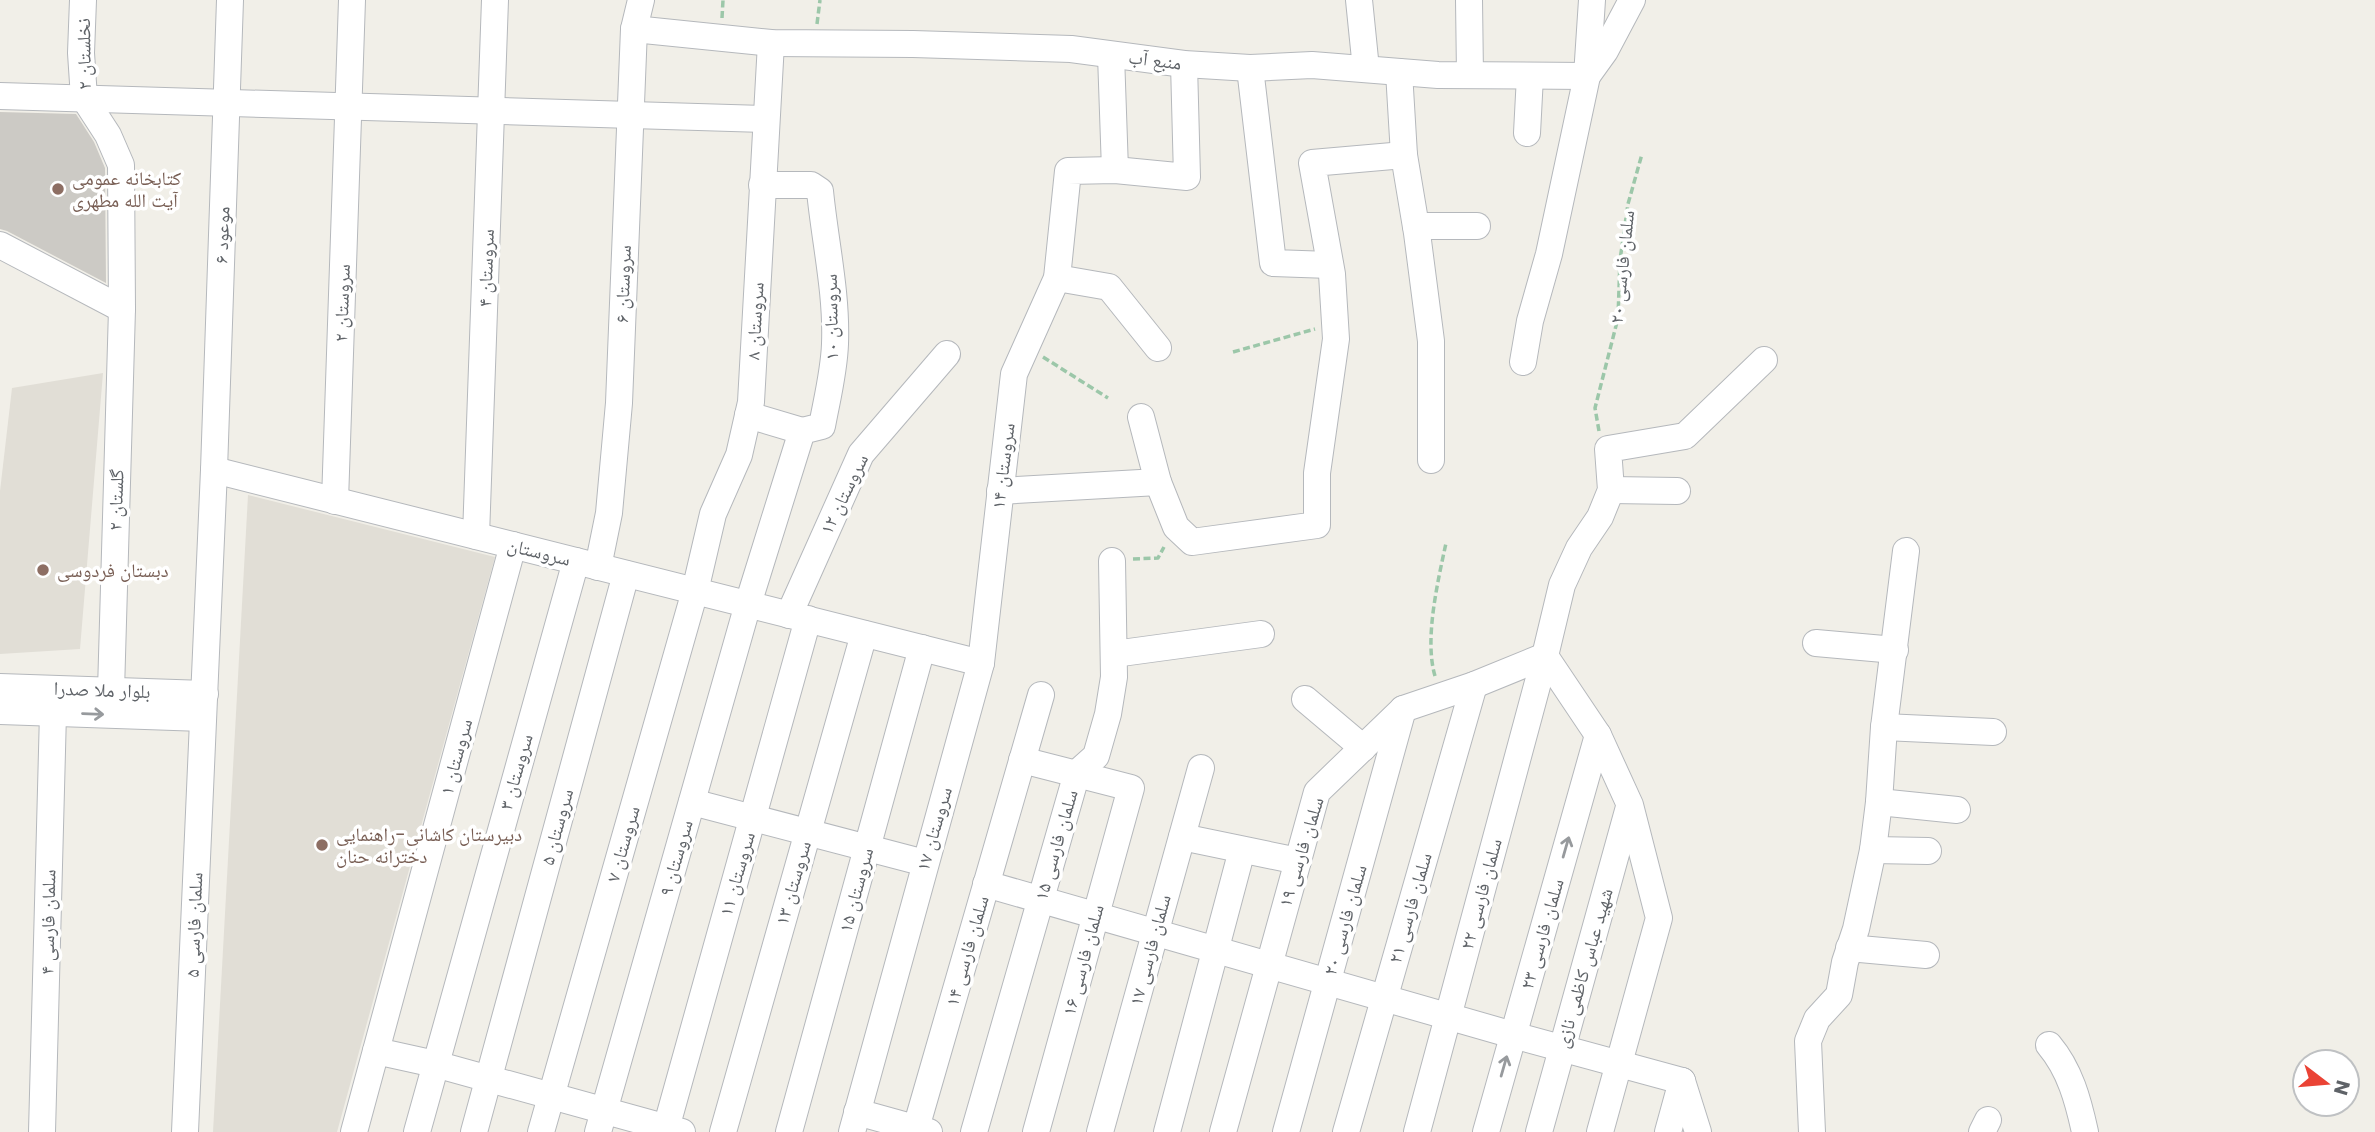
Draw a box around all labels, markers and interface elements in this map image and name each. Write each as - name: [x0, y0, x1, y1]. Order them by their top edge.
- street label: نخلستان ۲: [70, 18, 98, 90]
- street label: منبع آب: [1127, 43, 1183, 77]
- place label: کتابخانه عمومی آیت الله مطهری: [72, 165, 181, 214]
- marker: کتابخانه عمومی آیت الله مطهری: [50, 181, 66, 197]
- street label: موعود ۶: [208, 206, 236, 264]
- street label: سلمان فارسی ۲۰: [1603, 209, 1641, 325]
- street label: سروستان ۴: [471, 229, 501, 307]
- street label: سروستان ۶: [608, 245, 638, 323]
- street label: سروستان ۲: [327, 264, 357, 342]
- street label: سروستان ۱۰: [817, 274, 845, 360]
- street label: سروستان ۸: [739, 281, 771, 361]
- street label: سروستان ۱۴: [984, 421, 1022, 511]
- street label: سروستان ۱۲: [813, 449, 875, 539]
- street label: گلستان ۲: [101, 469, 131, 531]
- street label: سروستان: [505, 531, 573, 573]
- place label: دبستان فردوسی: [57, 557, 169, 584]
- marker: دبستان فردوسی: [35, 562, 51, 578]
- street label: بلوار ملا صدرا: [53, 675, 151, 705]
- one-way arrow: [81, 707, 104, 721]
- street label: سروستان ۱: [433, 716, 479, 798]
- street label: سروستان ۳: [492, 731, 540, 813]
- street label: سروستان ۱۷: [909, 784, 959, 874]
- street label: سروستان ۵: [534, 786, 580, 868]
- street label: سلمان فارسی ۱۵: [1027, 787, 1085, 903]
- street label: سلمان فارسی ۱۹: [1271, 794, 1331, 910]
- street label: سروستان ۷: [599, 803, 647, 885]
- street label: سروستان ۹: [652, 817, 700, 899]
- place label: دبیرستان کاشانی-راهنمایی دخترانه حنان: [336, 821, 522, 870]
- street label: سروستان ۱۱: [712, 829, 762, 919]
- street label: سلمان فارسی ۲۲: [1453, 836, 1509, 952]
- marker: دبیرستان کاشانی-راهنمایی دخترانه حنان: [314, 837, 330, 853]
- one-way arrow: [1561, 837, 1574, 859]
- street label: سروستان ۱۳: [768, 838, 818, 928]
- street label: سروستان ۱۵: [832, 845, 880, 935]
- street label: سلمان فارسی ۲۱: [1381, 850, 1439, 966]
- street label: سلمان فارسی ۲۰: [1316, 862, 1374, 978]
- street label: سلمان فارسی ۴: [34, 869, 62, 975]
- street label: سلمان فارسی ۵: [179, 872, 209, 978]
- street label: سلمان فارسی ۲۳: [1513, 876, 1571, 992]
- street label: شهید عباس کاظمی نازی: [1548, 885, 1620, 1051]
- street label: سلمان فارسی ۱۷: [1122, 892, 1178, 1008]
- street label: سلمان فارسی ۱۴: [938, 893, 996, 1009]
- street label: سلمان فارسی ۱۶: [1055, 902, 1111, 1018]
- north arrow: [2291, 1048, 2361, 1118]
- one-way arrow: [1499, 1056, 1512, 1078]
- text: N: [2327, 1077, 2357, 1098]

